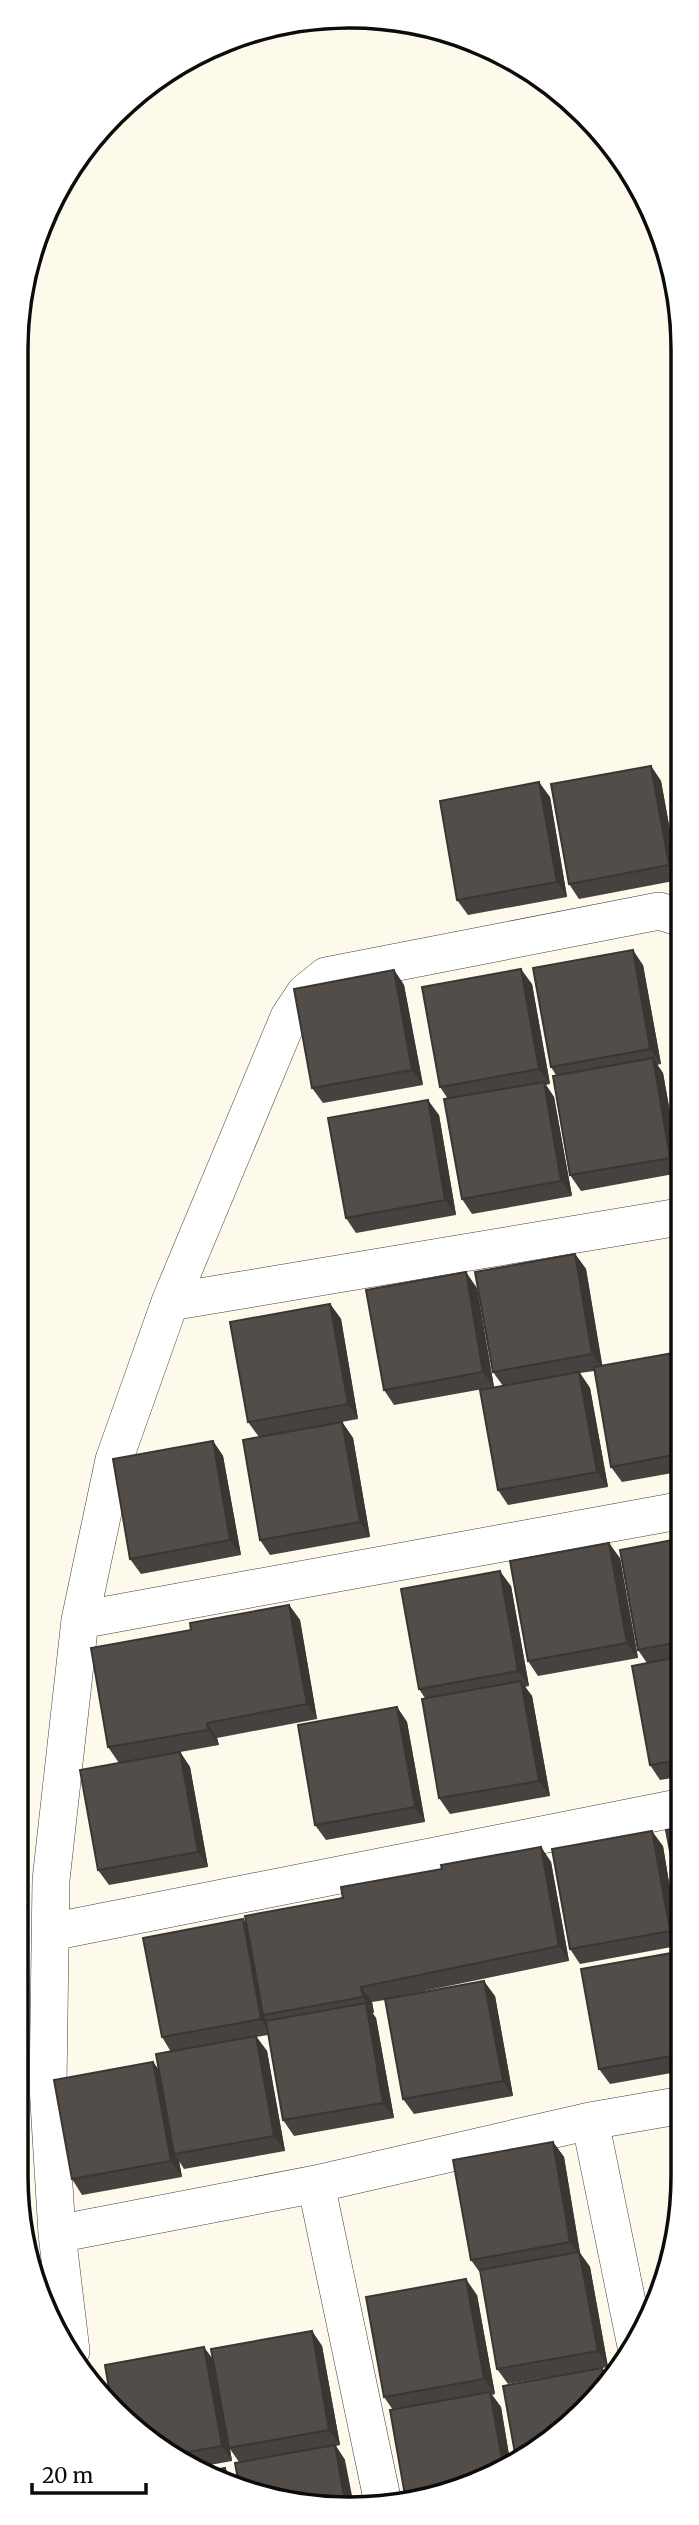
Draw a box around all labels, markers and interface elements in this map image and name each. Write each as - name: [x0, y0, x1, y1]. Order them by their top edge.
- scale bar: [32, 2452, 145, 2496]
- text: 20 m: [42, 2462, 94, 2489]

